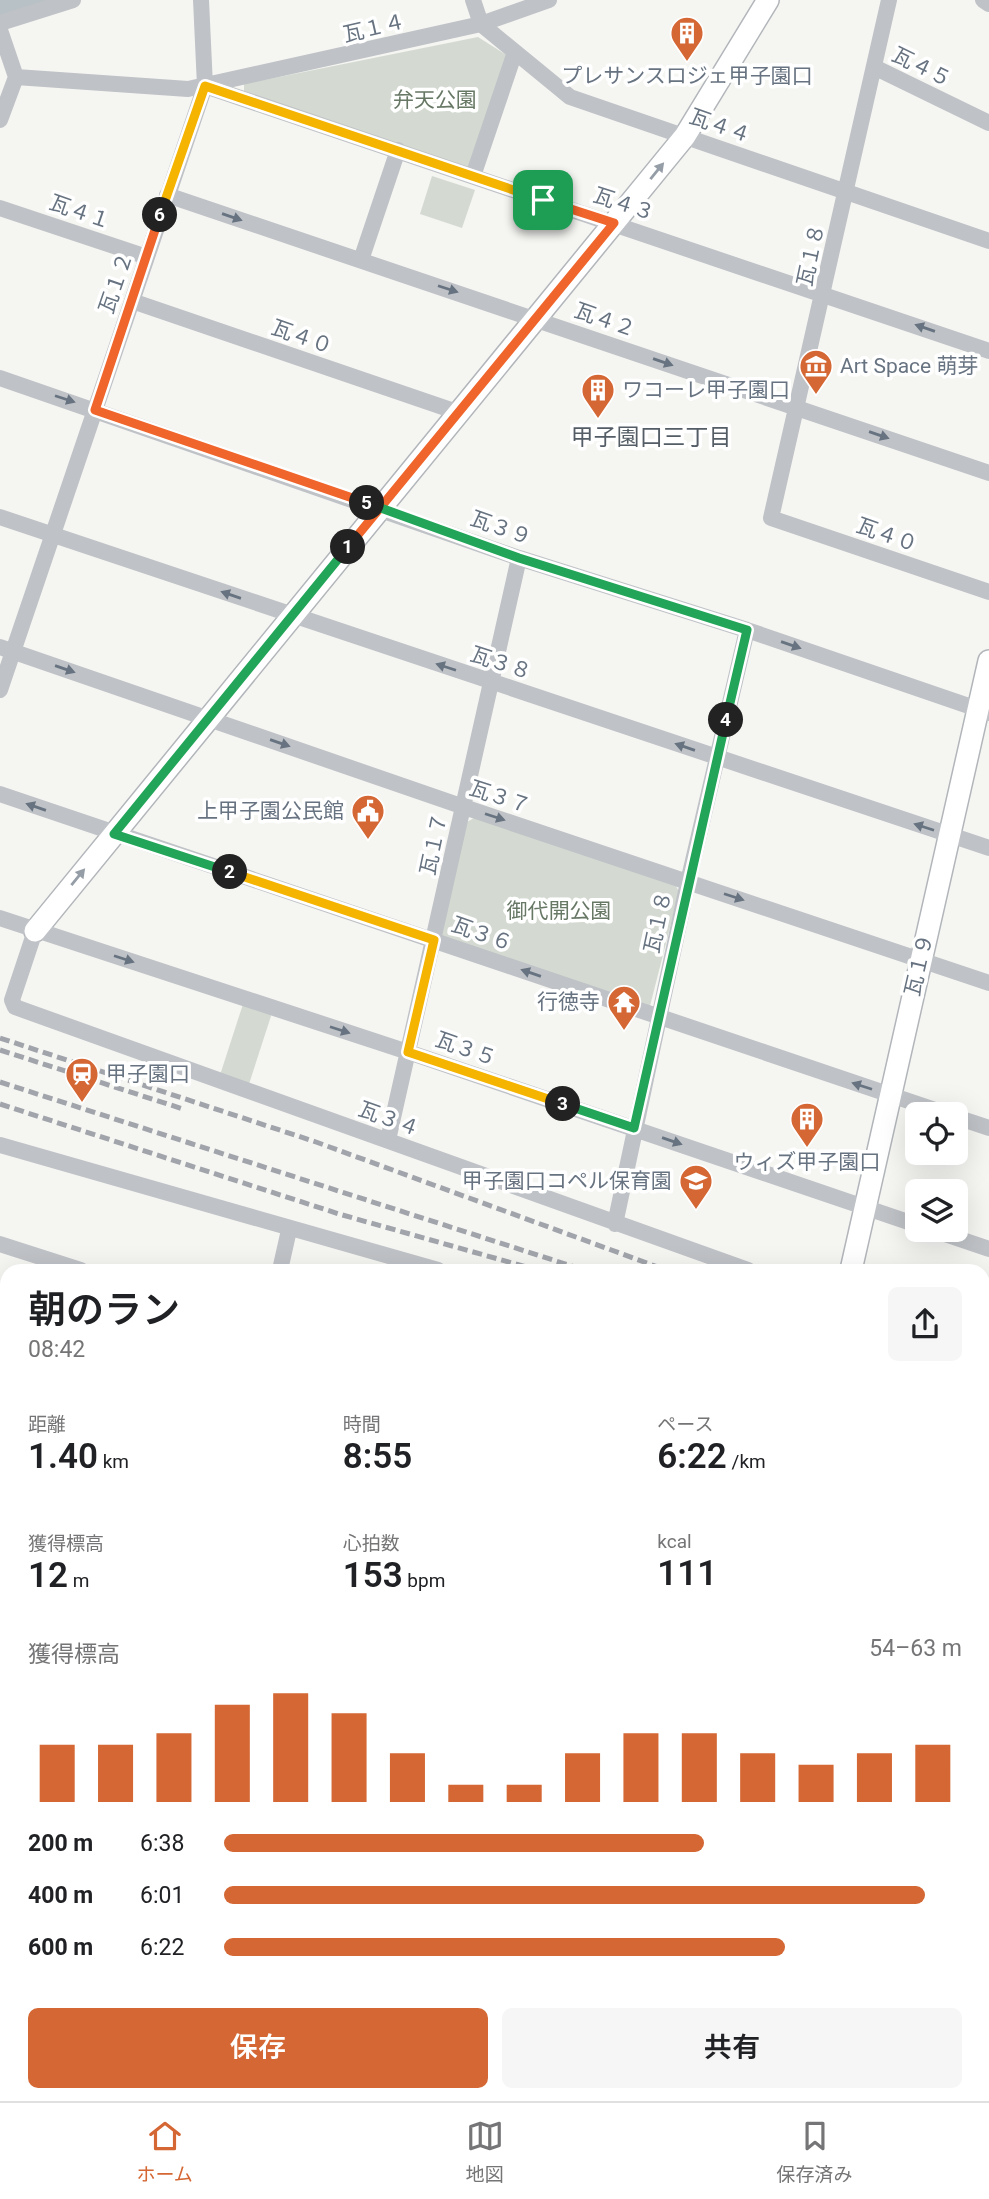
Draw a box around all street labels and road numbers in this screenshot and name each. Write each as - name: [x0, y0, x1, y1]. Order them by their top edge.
- street label: 瓦１４: [341, 9, 407, 47]
- street label: 瓦４５: [888, 42, 956, 92]
- street label: 瓦４４: [686, 104, 754, 148]
- street label: 瓦４３: [590, 183, 658, 225]
- street label: 瓦４１: [46, 190, 114, 234]
- street label: 瓦１８: [793, 222, 829, 288]
- street label: 瓦１２: [94, 249, 138, 317]
- street label: 瓦４２: [571, 298, 639, 342]
- street label: 瓦４０: [268, 315, 336, 359]
- street label: 瓦３９: [467, 506, 535, 550]
- street label: 瓦４０: [853, 513, 921, 557]
- street label: 瓦３８: [467, 642, 535, 684]
- street label: 瓦３７: [466, 776, 534, 818]
- street label: 瓦１７: [416, 811, 452, 877]
- street label: 瓦１８: [640, 889, 676, 955]
- street label: 瓦３６: [448, 912, 516, 956]
- street label: 瓦１９: [900, 932, 938, 998]
- street label: 瓦３５: [432, 1027, 500, 1071]
- street label: 瓦３４: [355, 1097, 423, 1141]

